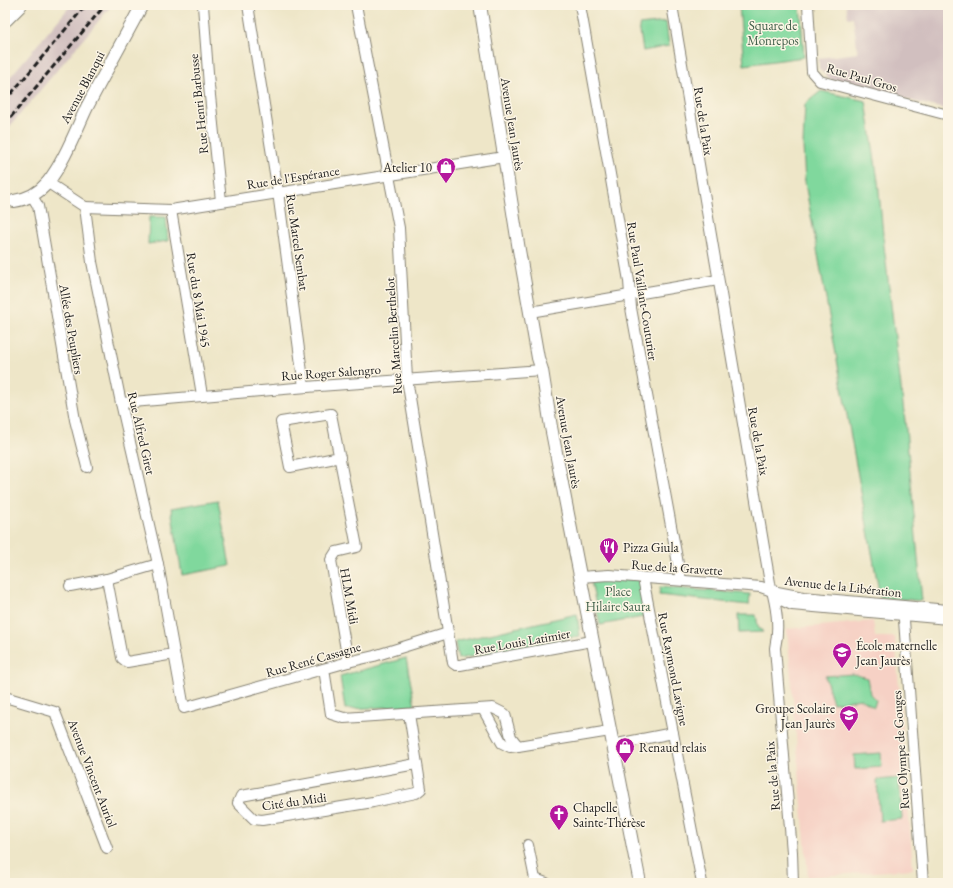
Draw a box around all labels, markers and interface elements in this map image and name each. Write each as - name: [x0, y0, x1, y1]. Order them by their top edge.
- park label: Square de Monrepos: [747, 17, 799, 49]
- street label: Avenue Blanqui: [56, 48, 109, 127]
- street label: Rue Henri Barbusse: [185, 53, 212, 155]
- street label: Rue Paul Gros: [825, 59, 899, 96]
- street label: Avenue Jean Jaurès: [497, 75, 528, 172]
- street label: Rue de la Paix: [690, 85, 717, 157]
- shop icon: Atelier 10: [435, 156, 457, 184]
- place label: Atelier 10: [382, 159, 432, 176]
- street label: Rue de l'Espérance: [246, 162, 341, 193]
- street label: Rue Marcel Sembat: [282, 193, 313, 292]
- street label: Rue Paul Vaillant-Couturier: [623, 221, 662, 362]
- street label: Rue du 8 Mai 1945: [183, 251, 214, 349]
- street label: Rue Marcelin Berthelot: [381, 277, 406, 395]
- street label: Allée des Peupliers: [55, 282, 88, 375]
- street label: Rue Roger Salengro: [281, 361, 381, 384]
- street label: Rue Alfred Giret: [124, 390, 159, 476]
- street label: Avenue Jean Jaurès: [552, 393, 585, 490]
- street label: Rue de la Paix: [744, 405, 773, 477]
- restaurant icon: Pizza Giula: [598, 536, 620, 564]
- place label: Pizza Giula: [623, 539, 680, 556]
- street label: Rue de la Gravette: [631, 556, 723, 579]
- street label: HLM Midi: [336, 566, 363, 626]
- street label: Avenue de la Libération: [783, 572, 902, 601]
- park label: Place Hilaire Saura: [586, 583, 651, 615]
- street label: Rue Raymond Lavigne: [654, 611, 693, 727]
- street label: Rue Louis Latimier: [473, 625, 572, 658]
- place label: École maternelle Jean Jaurès: [855, 637, 937, 669]
- street label: Rue René Cassagne: [264, 638, 363, 681]
- school or university icon: École maternelle Jean Jaurès: [831, 641, 853, 669]
- street label: Rue Olympe de Gouges: [888, 690, 913, 810]
- place label: Groupe Scolaire Jean Jaurès: [755, 700, 835, 732]
- school or university icon: Groupe Scolaire Jean Jaurès: [838, 704, 860, 732]
- street label: Avenue Vincent Auriol: [64, 716, 121, 830]
- shop icon: Renaud relais: [614, 736, 636, 764]
- place label: Renaud relais: [639, 739, 707, 756]
- street label: Rue de la Paix: [761, 740, 784, 811]
- street label: Cité du Midi: [261, 789, 327, 814]
- place label: Chapelle Sainte-Thérèse: [573, 799, 645, 831]
- church icon: Chapelle Sainte-Thérèse: [548, 803, 570, 831]

